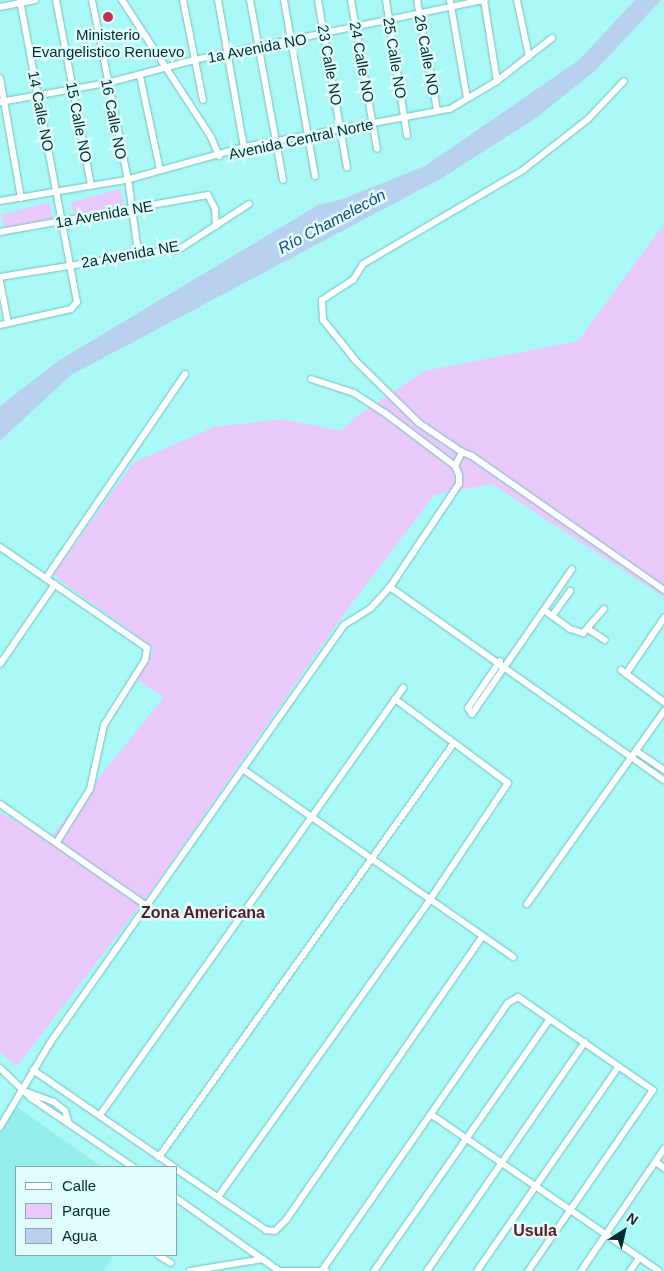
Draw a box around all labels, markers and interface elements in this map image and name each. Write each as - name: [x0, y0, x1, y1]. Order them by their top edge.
- marker: Ministerio Evangelistico Renuevo: [102, 11, 114, 23]
- street label: 26 Calle NO: [411, 13, 443, 97]
- street label: 25 Calle NO: [380, 16, 410, 100]
- street label: 24 Calle NO: [346, 20, 378, 104]
- street label: 23 Calle NO: [314, 23, 346, 107]
- place label: Ministerio Evangelistico Renuevo: [32, 25, 184, 60]
- street label: 1a Avenida NO: [205, 29, 309, 67]
- street label: 14 Calle NO: [24, 69, 58, 153]
- street label: 16 Calle NO: [97, 77, 131, 161]
- street label: 15 Calle NO: [62, 80, 96, 164]
- street label: Avenida Central Norte: [227, 115, 375, 163]
- water label: Río Chamelecón: [275, 186, 389, 258]
- street label: 1a Avenida NE: [53, 196, 155, 232]
- street label: 2a Avenida NE: [79, 236, 181, 272]
- district label: Zona Americana: [141, 903, 265, 923]
- legend: [15, 1166, 178, 1256]
- text: Calle: [62, 1177, 96, 1194]
- text: Parque: [62, 1202, 110, 1219]
- north arrow: [599, 1206, 649, 1256]
- text: N: [624, 1209, 641, 1228]
- district label: Usula: [513, 1221, 557, 1241]
- text: Agua: [62, 1227, 97, 1244]

